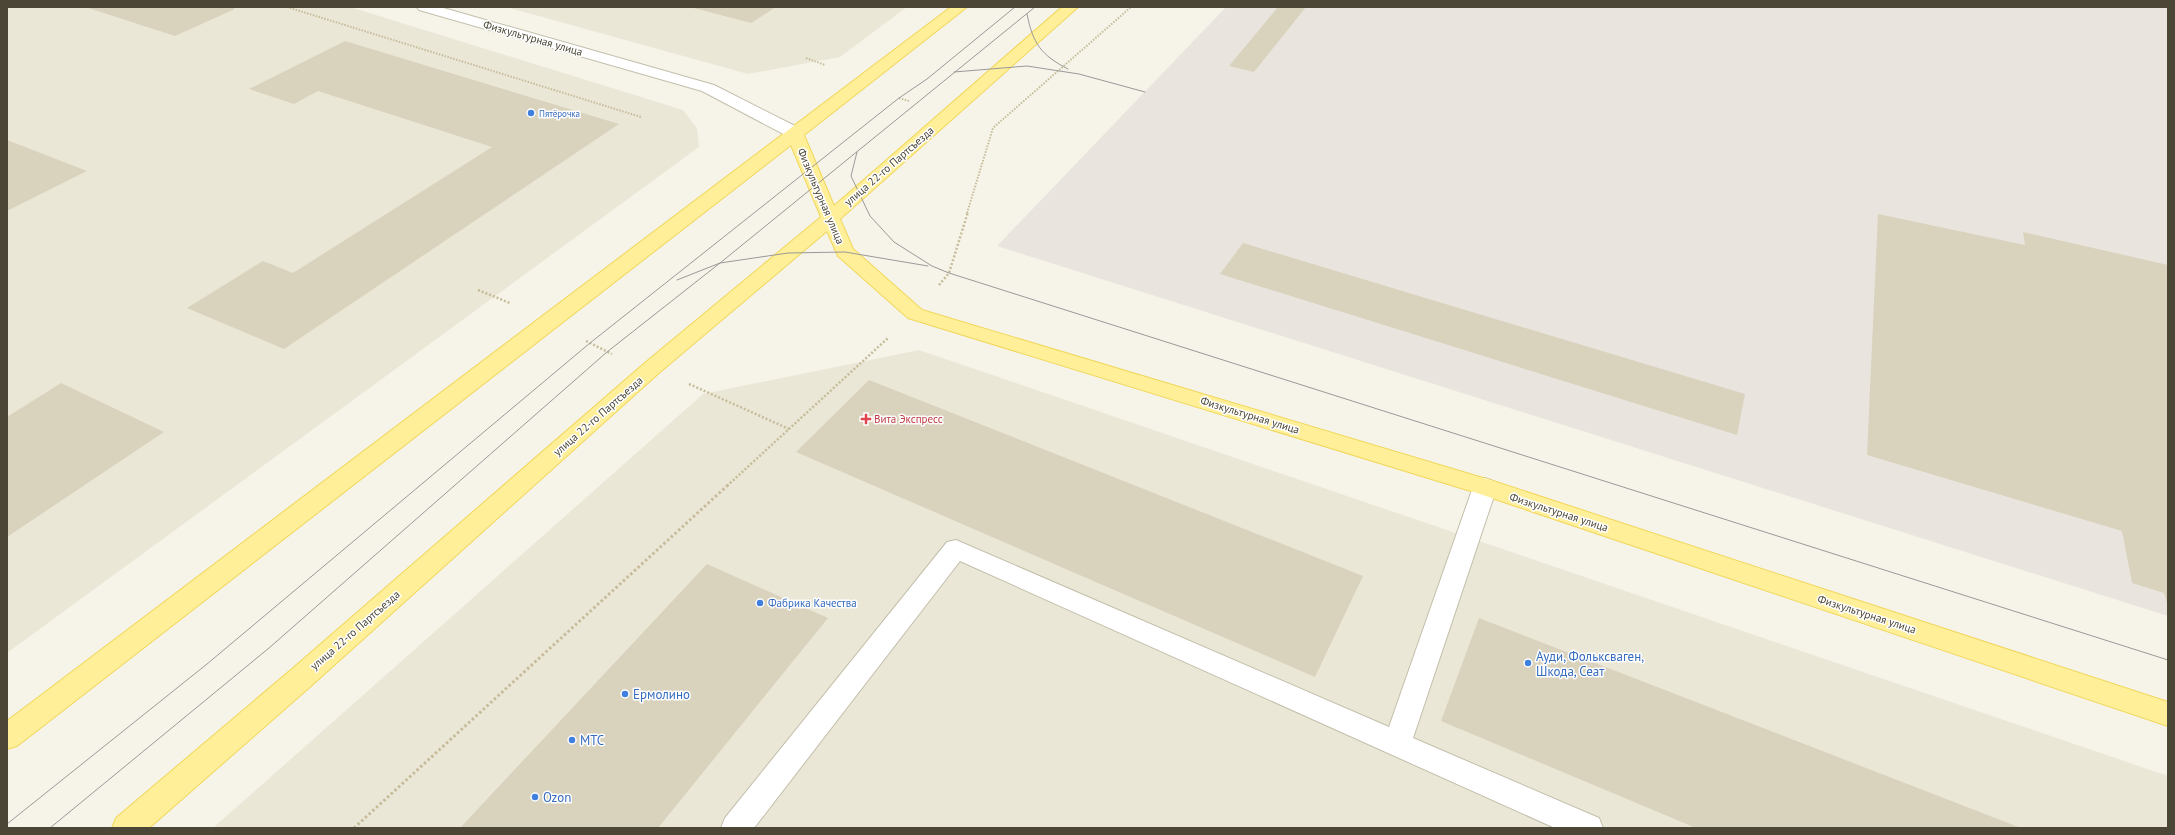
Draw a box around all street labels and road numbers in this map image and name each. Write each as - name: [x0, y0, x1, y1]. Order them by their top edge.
- street label: Физкультурная улица: [482, 17, 584, 59]
- street label: улица 22-го Партсъезда: [841, 123, 937, 209]
- street label: Физкультурная улица: [794, 146, 848, 246]
- street label: улица 22-го Партсъезда: [550, 373, 646, 459]
- street label: Физкультурная улица: [1199, 393, 1301, 437]
- street label: Физкультурная улица: [1508, 489, 1610, 535]
- street label: улица 22-го Партсъезда: [307, 587, 403, 673]
- street label: Физкультурная улица: [1816, 591, 1918, 637]

